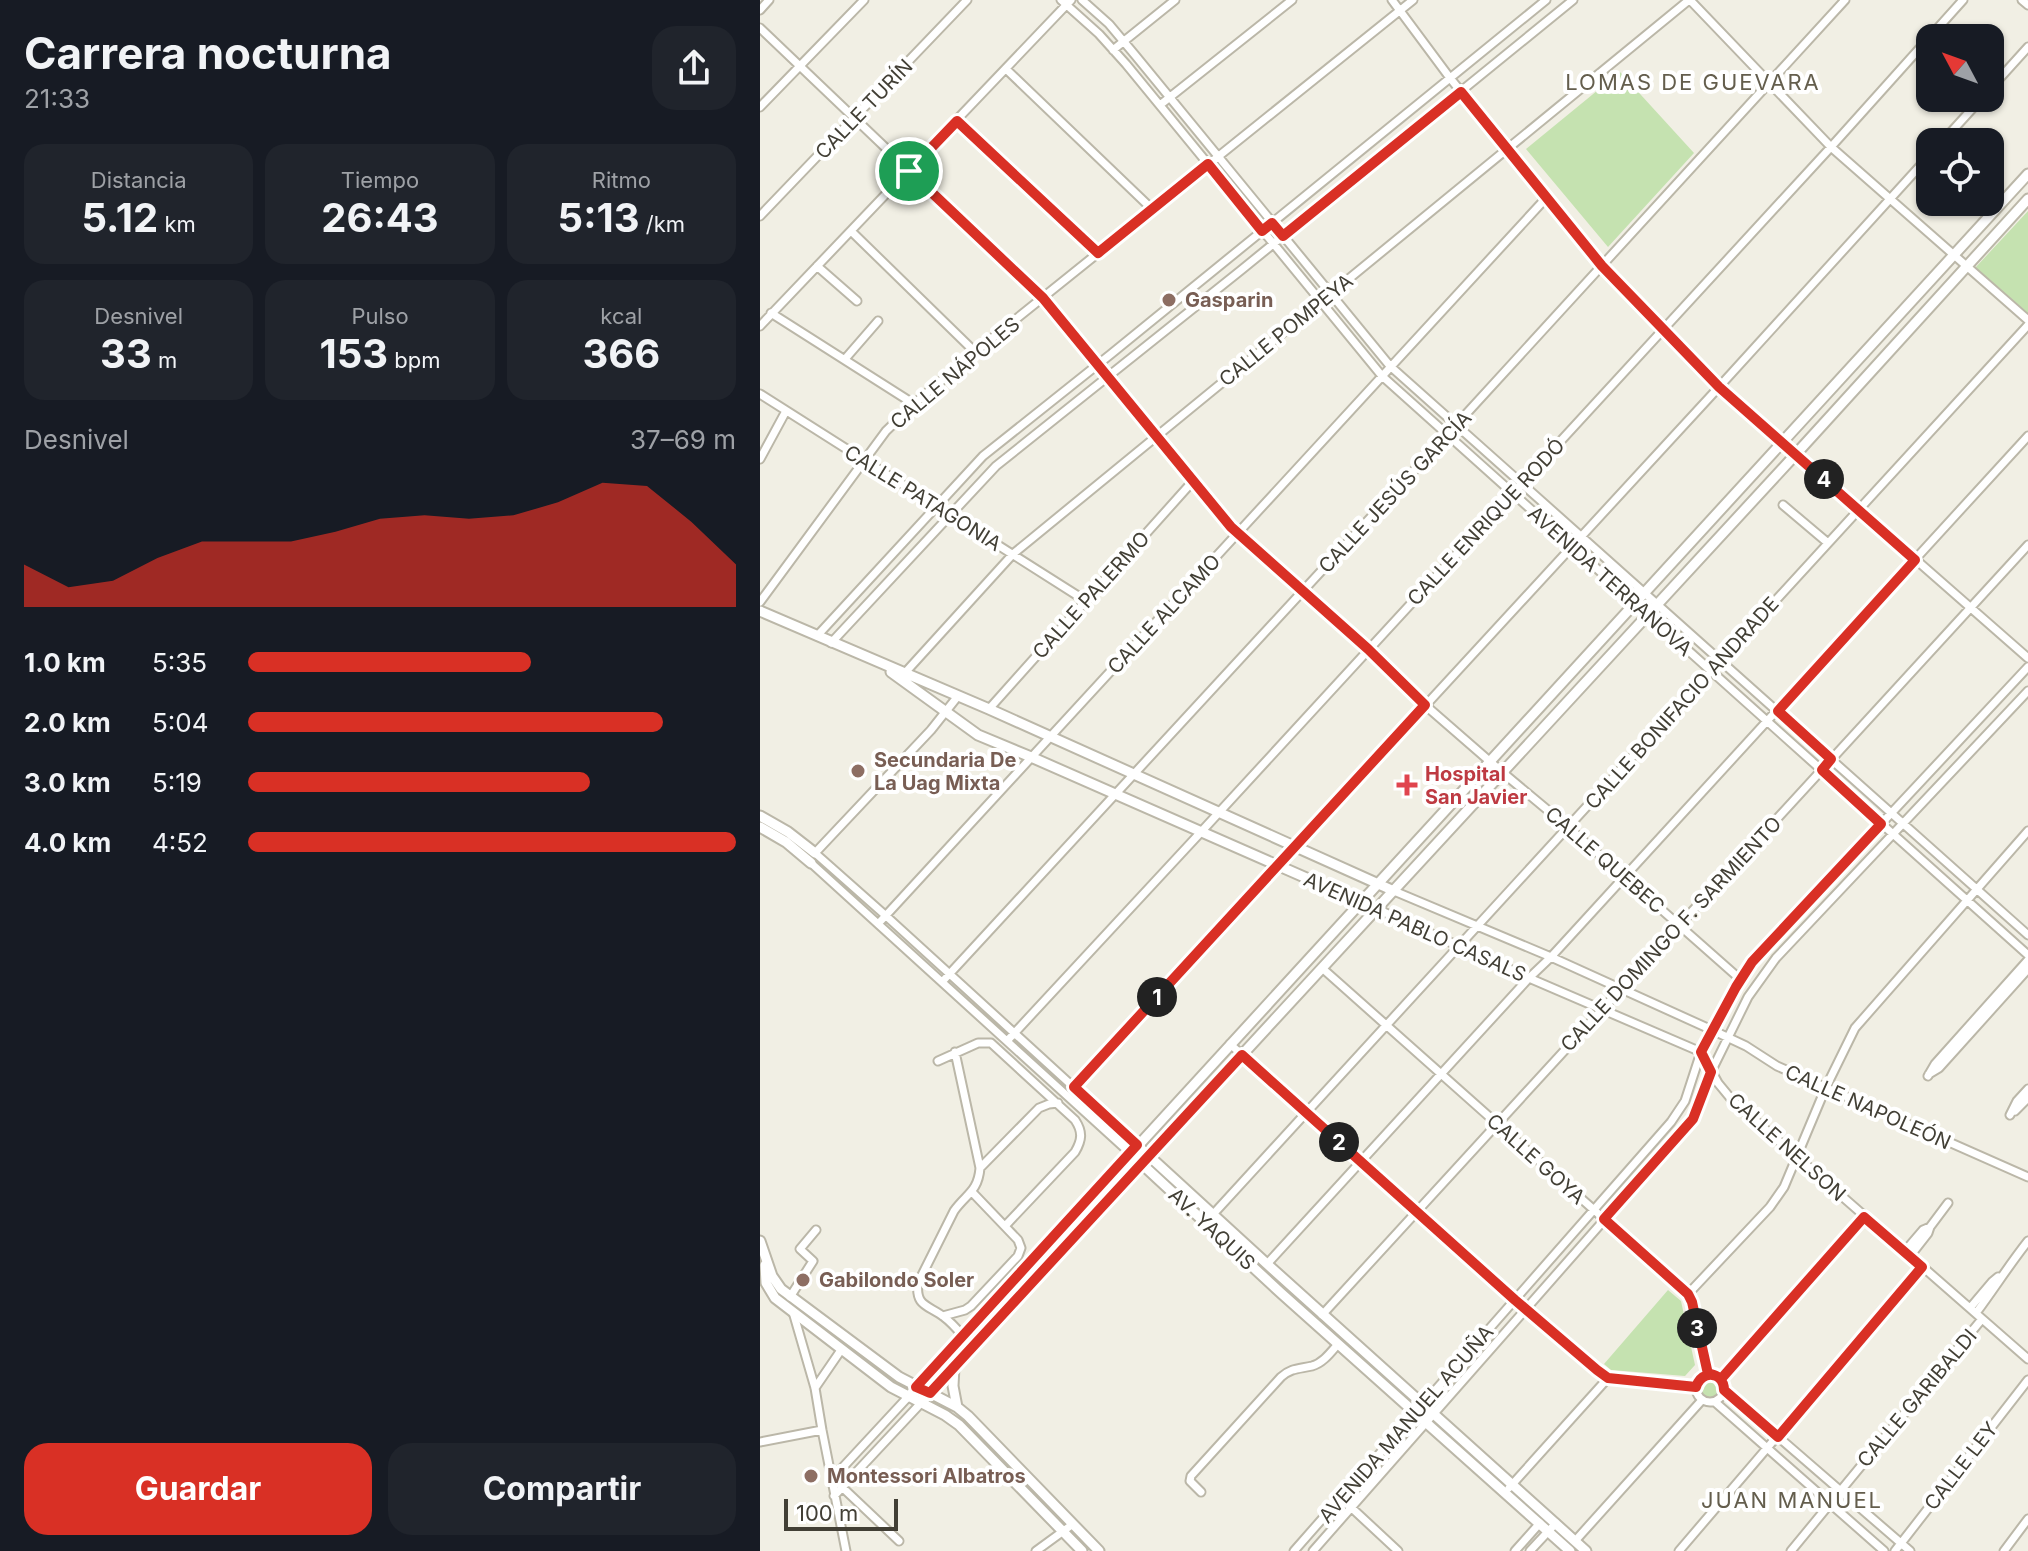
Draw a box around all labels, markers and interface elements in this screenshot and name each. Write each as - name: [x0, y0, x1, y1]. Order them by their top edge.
- north arrow: [1916, 24, 2004, 112]
- map controls: [1916, 24, 2004, 216]
- text: Carrera nocturna: [24, 26, 392, 80]
- button: share: [652, 26, 736, 110]
- street label: CALLE TURÍN: [810, 53, 918, 164]
- district label: LOMAS DE GUEVARA: [1565, 69, 1821, 95]
- text: 21:33: [24, 83, 90, 114]
- button: locate: [1916, 128, 2004, 216]
- pin: [875, 137, 943, 205]
- icon: arrive: [887, 149, 931, 193]
- text: Distancia: [91, 167, 187, 193]
- text: Tiempo: [341, 167, 419, 193]
- text: Ritmo: [592, 167, 651, 193]
- text: 5.12: [81, 193, 158, 242]
- text: 26:43: [321, 193, 439, 242]
- text: 5:13: [558, 193, 640, 242]
- text: km: [158, 211, 196, 237]
- text: /km: [640, 211, 685, 237]
- street label: CALLE POMPEYA: [1214, 269, 1358, 391]
- place label: Gasparin: [1185, 288, 1273, 312]
- marker: Gasparin: [1160, 291, 1178, 309]
- text: Desnivel: [94, 303, 183, 329]
- text: Pulso: [351, 303, 409, 329]
- text: kcal: [600, 303, 642, 329]
- street label: CALLE NÁPOLES: [885, 311, 1025, 434]
- text: 33: [100, 329, 152, 378]
- text: 153: [319, 329, 388, 378]
- text: 366: [582, 329, 660, 378]
- text: m: [152, 347, 177, 373]
- text: bpm: [388, 347, 441, 373]
- street label: CALLE JESÚS GARCÍA: [1313, 405, 1476, 578]
- text: Desnivel: [24, 424, 129, 455]
- text: 37–69 m: [630, 424, 736, 455]
- street label: CALLE ENRIQUE RODÓ: [1402, 433, 1570, 610]
- street label: CALLE PATAGONIA: [840, 440, 1006, 556]
- pin: 4: [1804, 459, 1844, 499]
- text: 4: [1817, 466, 1831, 492]
- street label: AVENIDA TERRANOVA: [1523, 501, 1697, 661]
- street label: CALLE PALERMO: [1028, 526, 1154, 664]
- street label: CALLE ALCAMO: [1103, 549, 1225, 679]
- street label: CALLE BONIFACIO ANDRADE: [1580, 592, 1784, 814]
- text: 1.0 km: [24, 647, 106, 678]
- text: 5:35: [152, 647, 207, 678]
- text: 2.0 km: [24, 707, 111, 738]
- text: 5:04: [152, 707, 209, 738]
- place label: Secundaria De La Uag Mixta: [874, 748, 1016, 795]
- marker: Secundaria De La Uag Mixta: [849, 762, 867, 780]
- place label: Hospital San Javier: [1425, 762, 1527, 809]
- text: 3.0 km: [24, 767, 111, 798]
- text: 5:19: [152, 767, 202, 798]
- marker: Hospital San Javier: [1396, 774, 1418, 796]
- street label: CALLE QUEBEC: [1540, 802, 1670, 918]
- street label: CALLE DOMINGO F. SARMIENTO: [1556, 812, 1786, 1056]
- text: 4.0 km: [24, 827, 111, 858]
- text: 4:52: [152, 827, 208, 858]
- street label: AVENIDA PABLO CASALS: [1300, 867, 1530, 987]
- pin: 1: [1137, 977, 1177, 1017]
- text: 1: [1152, 984, 1162, 1010]
- street label: CALLE NAPOLEÓN: [1781, 1059, 1955, 1154]
- street label: CALLE NELSON: [1723, 1088, 1851, 1206]
- street label: CALLE GOYA: [1482, 1109, 1590, 1209]
- pin: 2: [1319, 1122, 1359, 1162]
- text: 2: [1332, 1129, 1346, 1155]
- street label: AV. YAQUIS: [1164, 1183, 1260, 1275]
- place label: Gabilondo Soler: [819, 1268, 974, 1292]
- marker: Gabilondo Soler: [794, 1271, 812, 1289]
- pin: 3: [1677, 1308, 1717, 1348]
- text: 3: [1690, 1315, 1704, 1341]
- street label: AVENIDA MANUEL ACUÑA: [1313, 1319, 1499, 1528]
- street label: CALLE GARIBALDI: [1852, 1324, 1982, 1472]
- street label: CALLE LEY: [1919, 1417, 2003, 1515]
- button: Guardar: [24, 1443, 372, 1535]
- button: Compartir: [388, 1443, 736, 1535]
- place label: Montessori Albatros: [827, 1464, 1026, 1488]
- marker: Montessori Albatros: [802, 1467, 820, 1485]
- district label: JUAN MANUEL: [1701, 1487, 1883, 1513]
- scale bar: [784, 1495, 898, 1531]
- text: 100 m: [796, 1500, 858, 1526]

